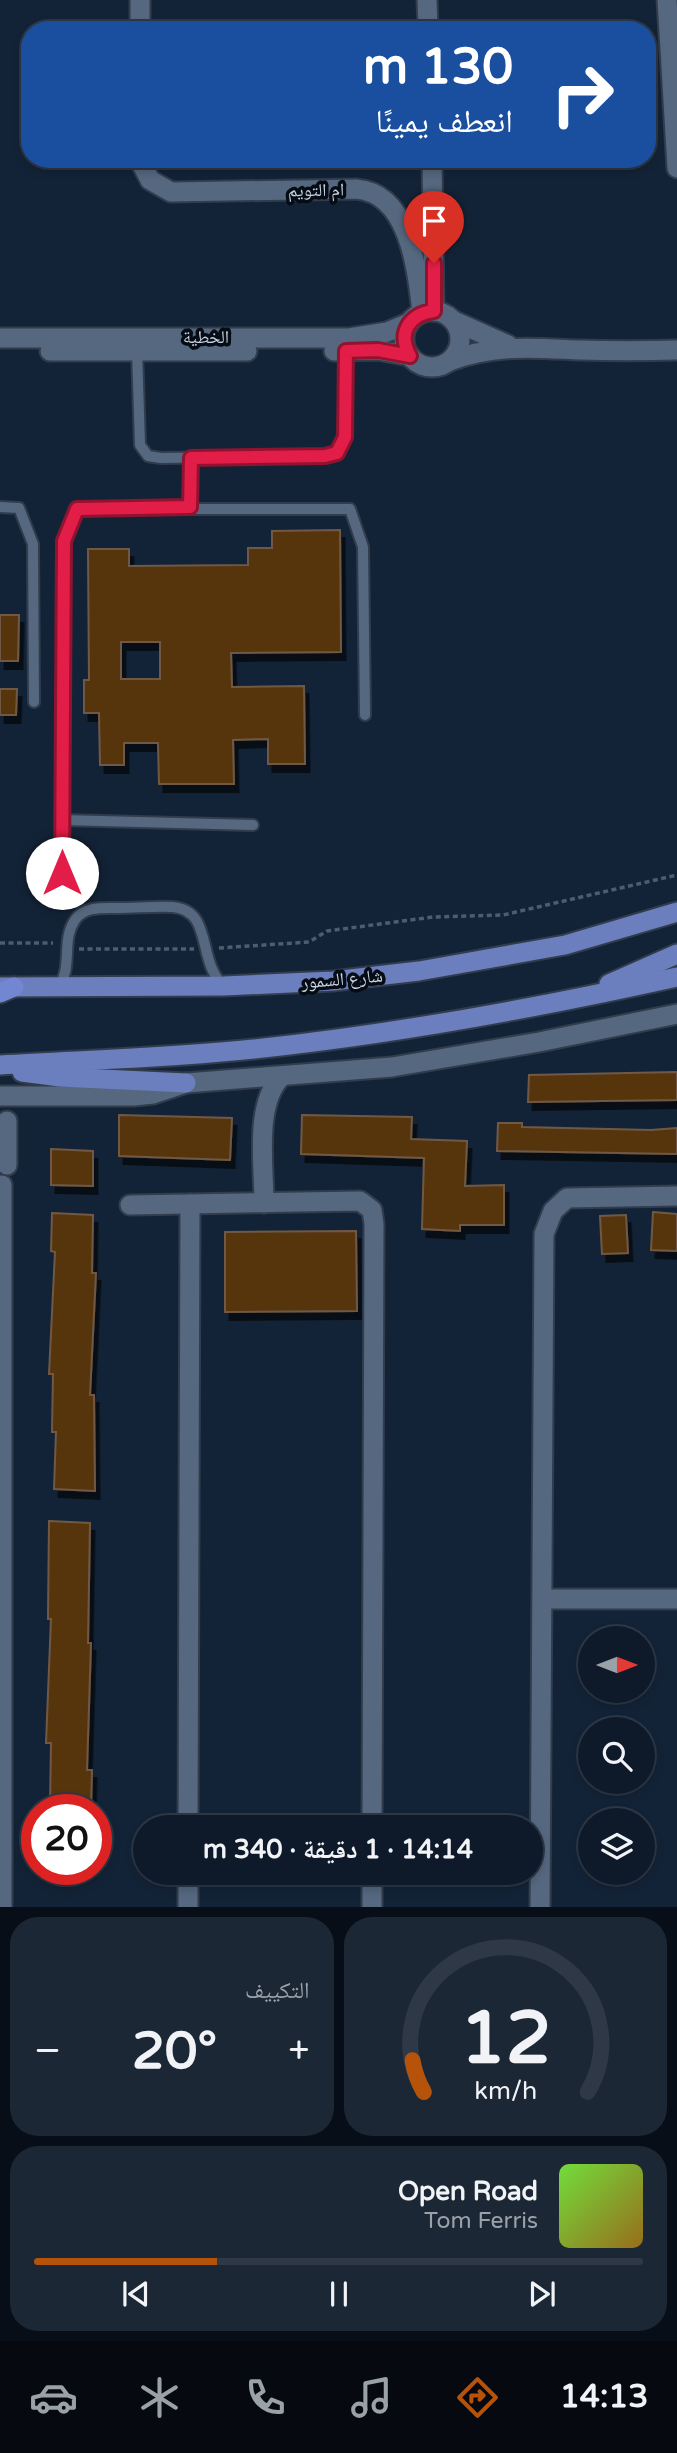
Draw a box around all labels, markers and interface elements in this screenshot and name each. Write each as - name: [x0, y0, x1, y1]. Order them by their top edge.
- text: 130 m: [363, 38, 513, 97]
- icon: right: [537, 49, 628, 140]
- text: انعطف يمينًا: [376, 103, 513, 141]
- street label: ام التويم: [288, 179, 344, 202]
- pin: [404, 191, 464, 263]
- icon: arrive: [415, 202, 453, 240]
- street label: الخطية: [183, 326, 229, 348]
- position arrow: [25, 836, 99, 910]
- street label: شارع السمور: [299, 964, 384, 994]
- north arrow: [578, 1626, 654, 1703]
- map controls: [578, 1626, 655, 1885]
- button: search: [578, 1717, 655, 1794]
- speed limit sign: 20: [21, 1794, 112, 1885]
- button: layers: [578, 1808, 655, 1885]
- text: 14:14 · 1 دقيقة · 340 m: [203, 1834, 473, 1865]
- text: التكييف: [245, 1977, 310, 2005]
- text: 12: [460, 1996, 551, 2084]
- text: 20°: [132, 2020, 217, 2083]
- text: −: [34, 2028, 61, 2074]
- text: +: [288, 2028, 309, 2074]
- text: km/h: [474, 2076, 537, 2106]
- text: Open Road: [398, 2176, 538, 2207]
- text: Tom Ferris: [424, 2207, 538, 2235]
- icon: previous: [117, 2275, 155, 2313]
- icon: pause: [320, 2275, 358, 2313]
- icon: next: [523, 2275, 561, 2313]
- icon: car: [29, 2373, 78, 2422]
- icon: climate: [135, 2373, 184, 2422]
- icon: phone: [241, 2373, 290, 2422]
- icon: music: [347, 2373, 396, 2422]
- icon: directions: [453, 2373, 502, 2422]
- text: 14:13: [560, 2378, 648, 2416]

